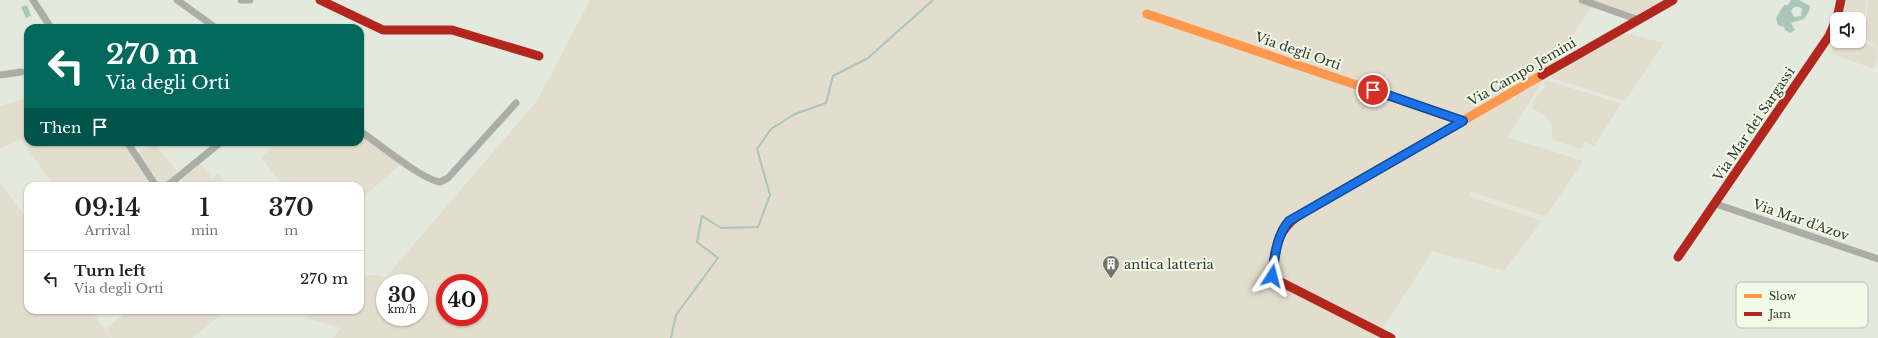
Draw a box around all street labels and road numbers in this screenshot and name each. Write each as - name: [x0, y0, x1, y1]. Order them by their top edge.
- street label: Via degli Orti: [1252, 28, 1344, 74]
- street label: Via Campo Jemini: [1464, 34, 1580, 110]
- street label: Via Mar dei Sargassi: [1709, 63, 1799, 185]
- street label: Via Mar d'Azov: [1750, 195, 1851, 244]

